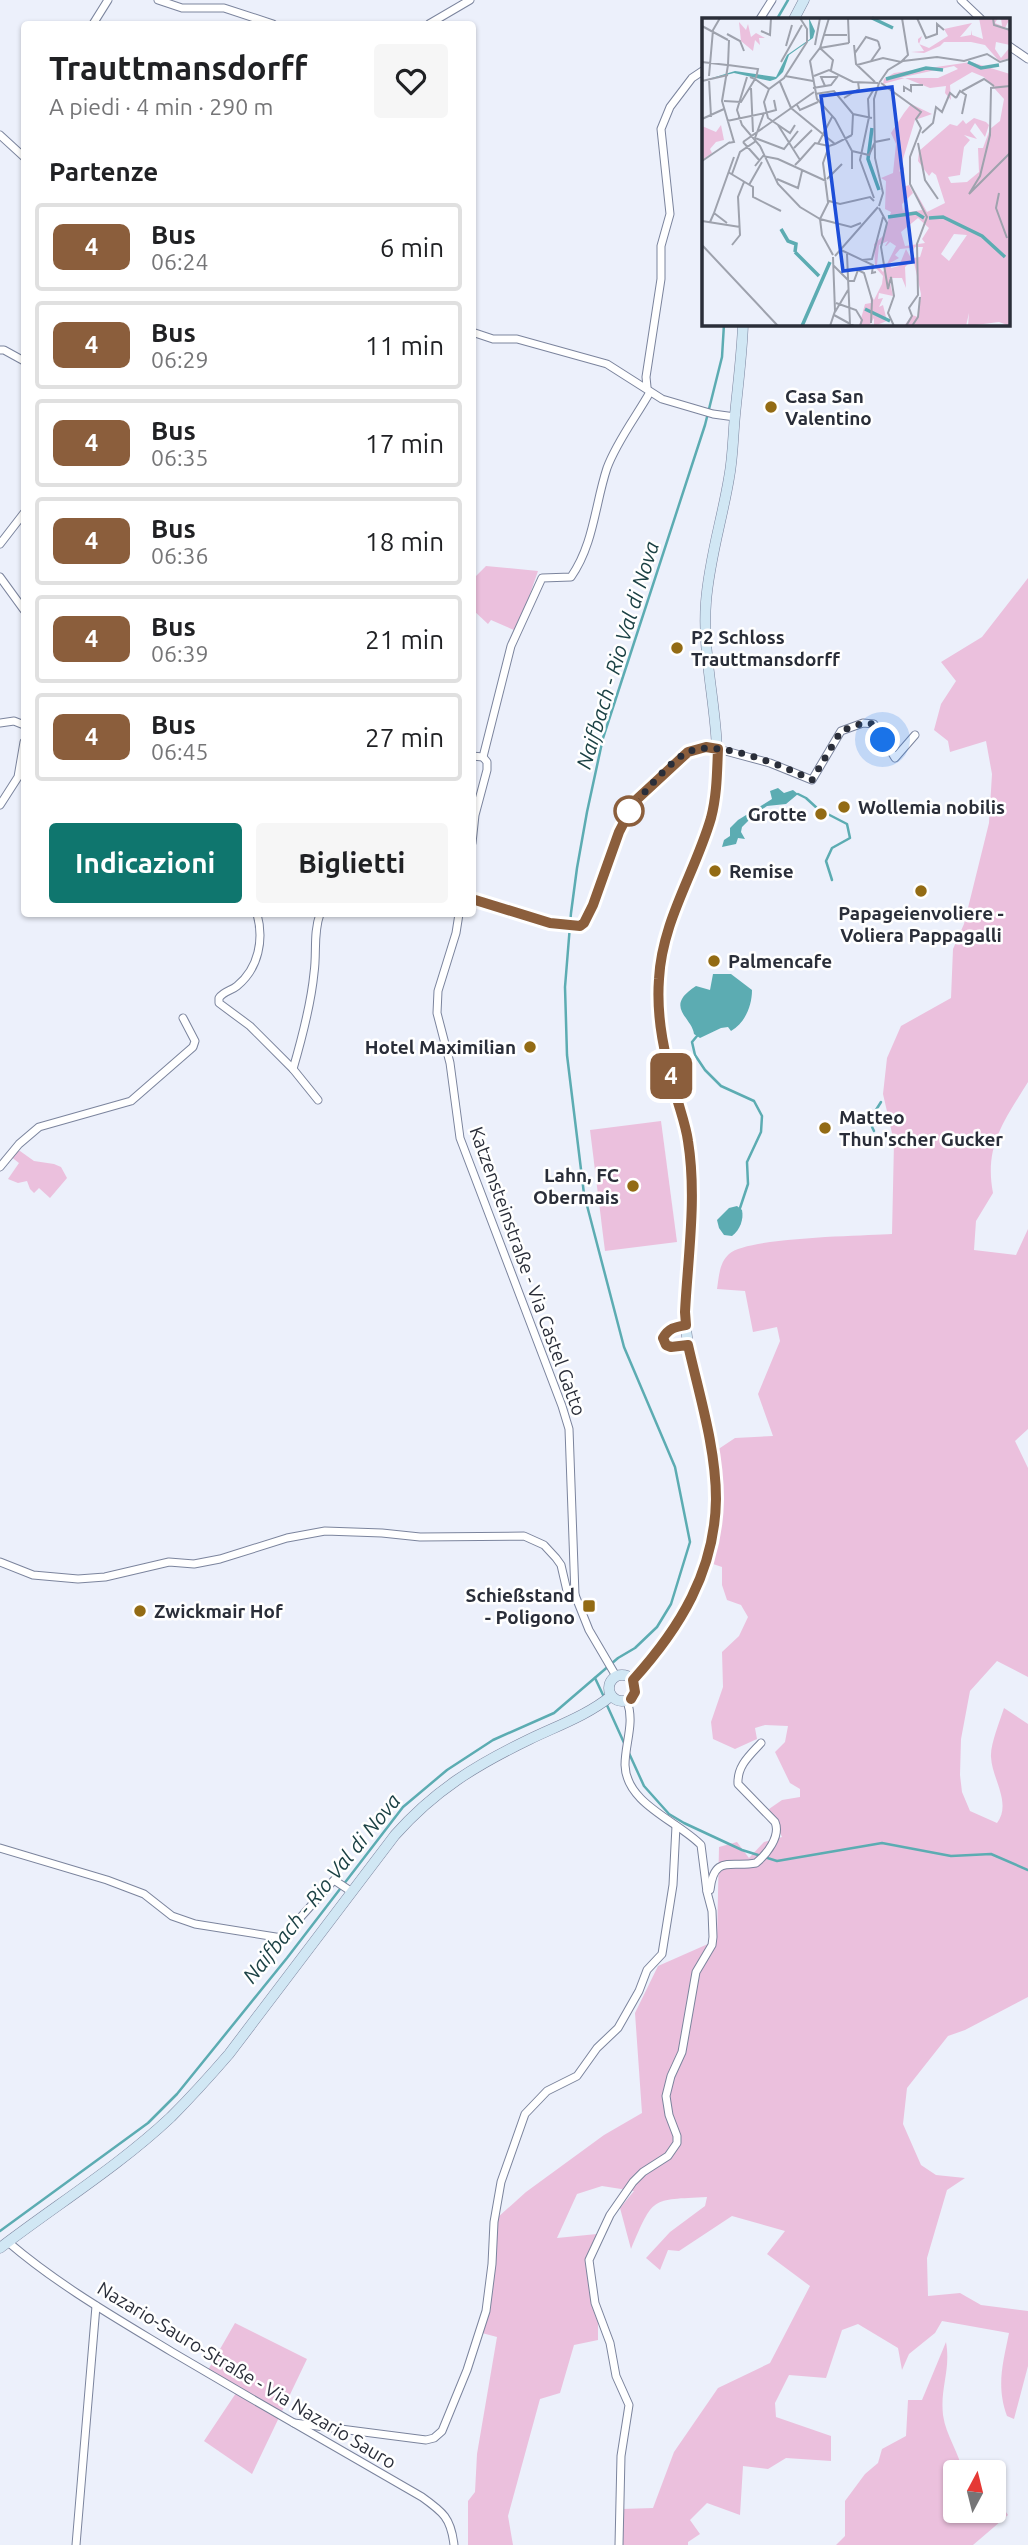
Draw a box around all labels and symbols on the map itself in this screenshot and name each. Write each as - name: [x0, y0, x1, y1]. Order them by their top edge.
- inset map: [702, 18, 1010, 326]
- place label: Casa San Valentino: [785, 385, 872, 429]
- marker: Casa San Valentino: [763, 399, 779, 415]
- water label: Naifbach - Rio Val di Nova: [571, 538, 663, 772]
- place label: P2 Schloss Trauttmansdorff: [691, 626, 840, 670]
- marker: P2 Schloss Trauttmansdorff: [669, 640, 685, 656]
- your location: [865, 722, 900, 757]
- unlabelled marker: [614, 796, 644, 826]
- place label: Wollemia nobilis: [858, 796, 1005, 818]
- marker: Wollemia nobilis: [836, 799, 852, 815]
- place label: Grotte: [748, 803, 807, 825]
- marker: Grotte: [813, 806, 829, 822]
- place label: Remise: [729, 860, 794, 882]
- marker: Remise: [707, 863, 723, 879]
- marker: Papageienvoliere - Voliera Pappagalli: [913, 883, 929, 899]
- place label: Papageienvoliere - Voliera Pappagalli: [838, 902, 1004, 946]
- place label: Palmencafe: [728, 950, 832, 972]
- marker: Palmencafe: [706, 953, 722, 969]
- place label: Hotel Maximilian: [365, 1036, 516, 1058]
- marker: Hotel Maximilian: [522, 1039, 538, 1055]
- line badge: 4: [648, 1053, 694, 1099]
- place label: Matteo Thun'scher Gucker: [839, 1106, 1003, 1150]
- marker: Matteo Thun'scher Gucker: [817, 1120, 833, 1136]
- street label: Katzensteinstraße - Via Castel Gatto: [465, 1124, 591, 1418]
- place label: Lahn, FC Obermais: [533, 1164, 619, 1208]
- marker: Lahn, FC Obermais: [625, 1178, 641, 1194]
- place label: Schießstand - Poligono: [466, 1584, 575, 1628]
- marker: Schießstand - Poligono: [581, 1598, 597, 1614]
- place label: Zwickmair Hof: [154, 1600, 283, 1622]
- marker: Zwickmair Hof: [132, 1603, 148, 1619]
- water label: Naifbach - Rio Val di Nova: [237, 1789, 405, 1987]
- street label: Nazario-Sauro-Straße - Via Nazario Sauro: [94, 2277, 400, 2473]
- north arrow: [943, 2460, 1006, 2524]

